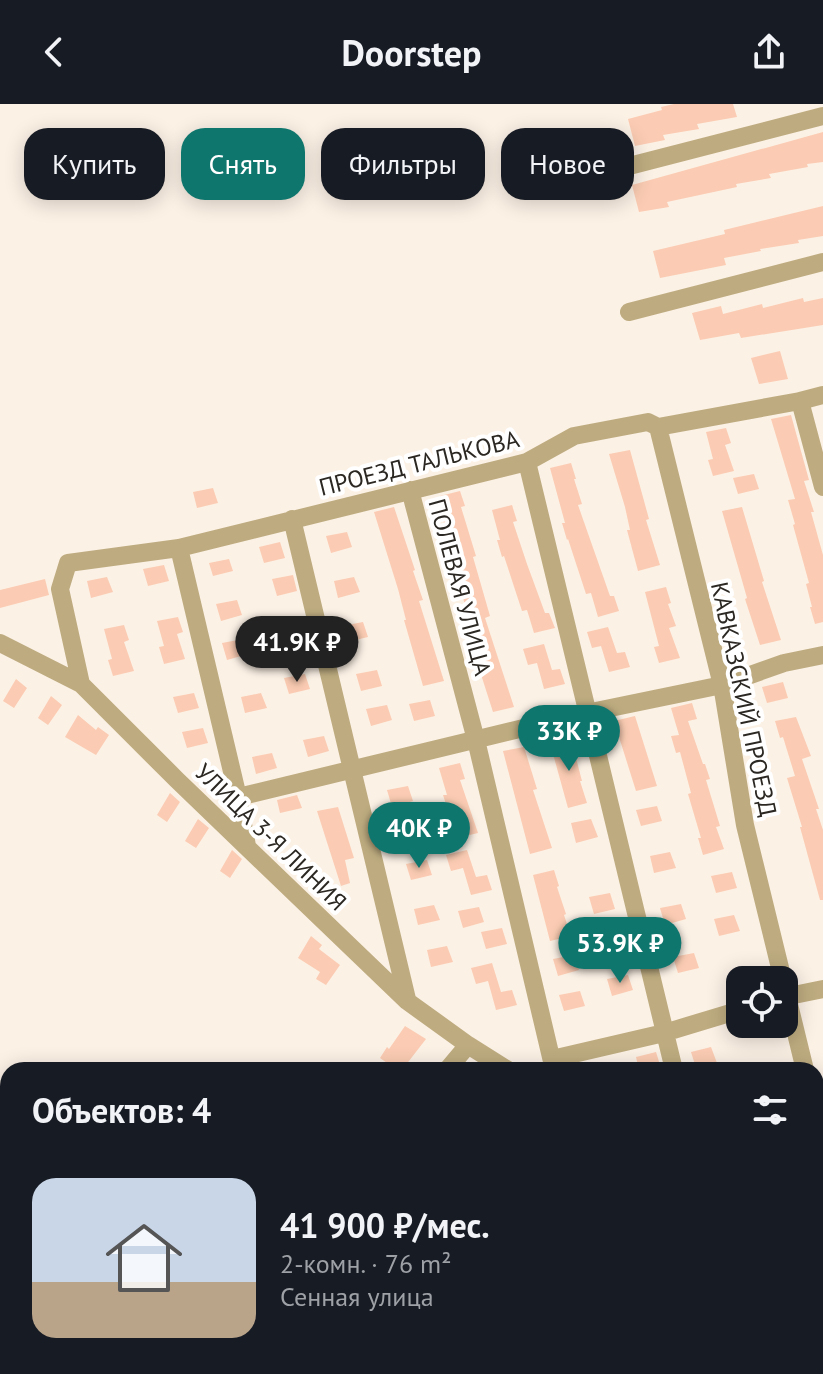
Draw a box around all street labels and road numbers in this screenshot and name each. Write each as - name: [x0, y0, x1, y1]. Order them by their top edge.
- street label: ПРОЕЗД ТАЛЬКОВА: [316, 423, 522, 503]
- street label: ПОЛЕВАЯ УЛИЦА: [422, 495, 498, 679]
- street label: КАВКАЗСКИЙ ПРОЕЗД: [704, 579, 784, 819]
- street label: УЛИЦА 3-Я ЛИНИЯ: [189, 757, 353, 917]

